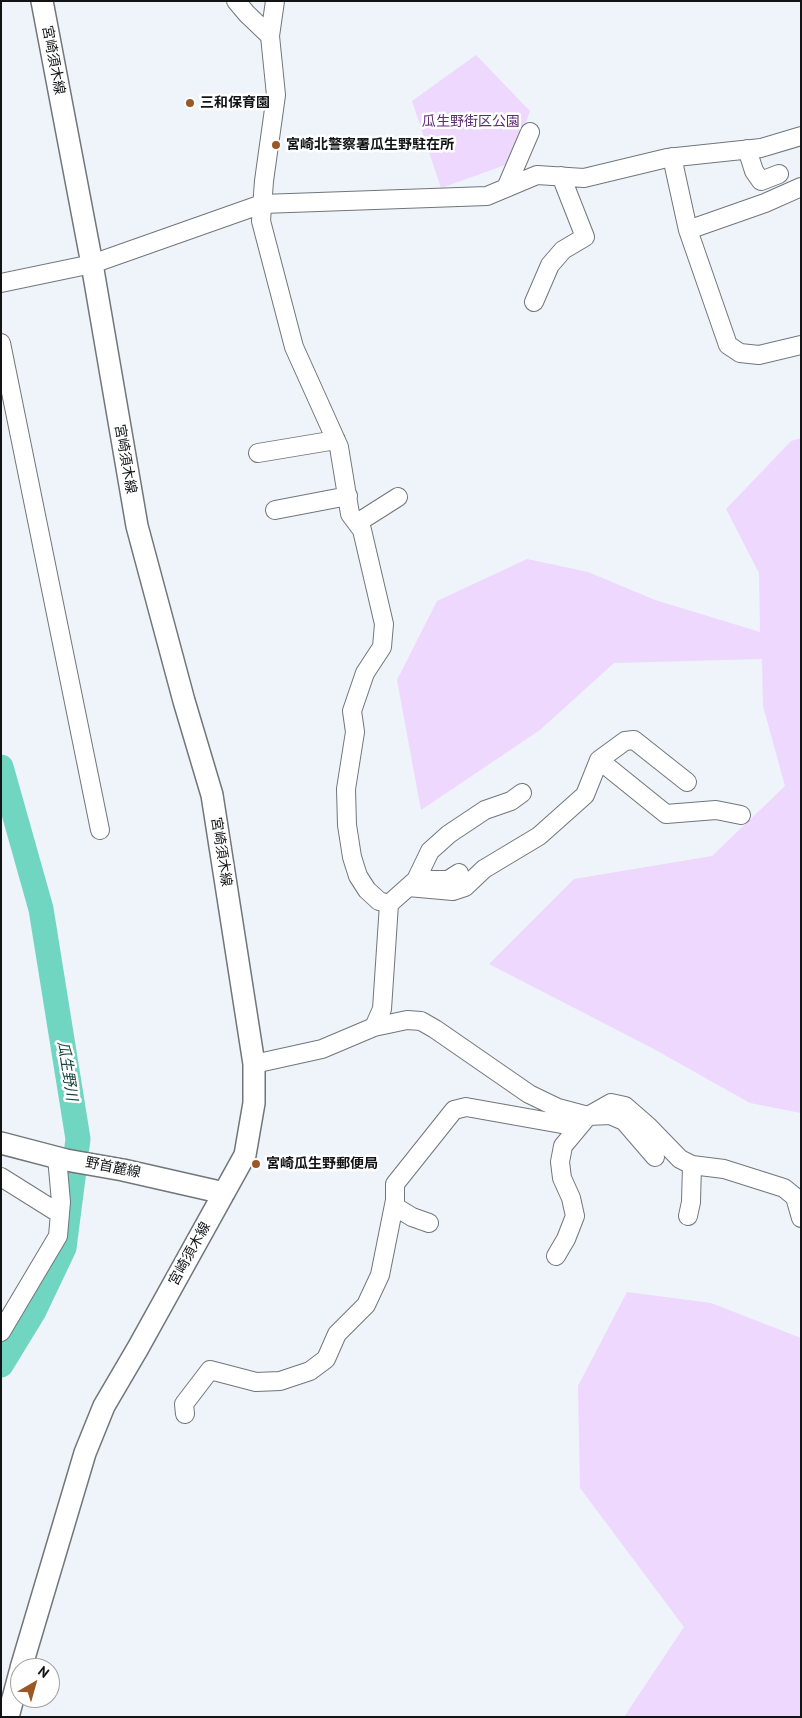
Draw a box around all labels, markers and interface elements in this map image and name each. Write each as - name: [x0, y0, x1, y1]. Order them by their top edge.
- street label: 宮崎須木線: [38, 24, 68, 96]
- place label: 三和保育園: [200, 95, 270, 111]
- marker: 三和保育園: [184, 97, 196, 109]
- park label: 瓜生野街区公園: [422, 114, 520, 130]
- place label: 宮崎北警察署瓜生野駐在所: [286, 137, 454, 153]
- marker: 宮崎北警察署瓜生野駐在所: [270, 139, 282, 151]
- street label: 宮崎須木線: [111, 423, 139, 495]
- street label: 宮崎須木線: [207, 816, 235, 888]
- water label: 瓜生野川: [53, 1040, 81, 1102]
- street label: 野首麓線: [84, 1154, 142, 1182]
- place label: 宮崎瓜生野郵便局: [266, 1156, 378, 1172]
- marker: 宮崎瓜生野郵便局: [250, 1158, 262, 1170]
- street label: 宮崎須木線: [166, 1219, 214, 1289]
- north arrow: [10, 1658, 60, 1708]
- text: N: [34, 1662, 53, 1682]

